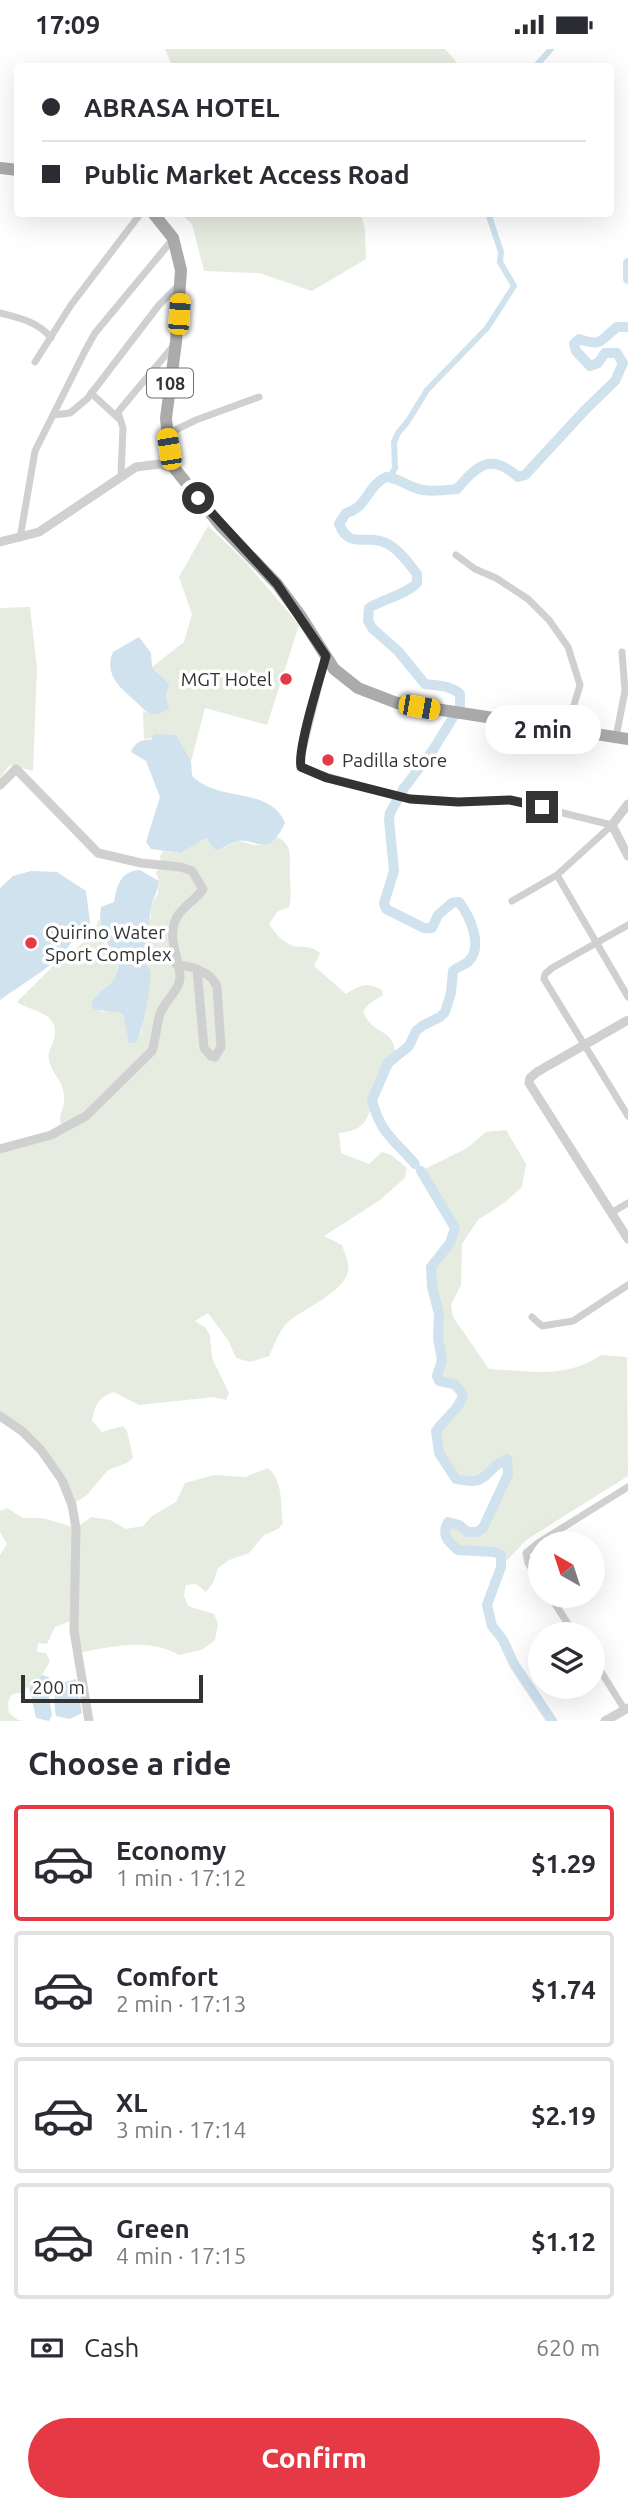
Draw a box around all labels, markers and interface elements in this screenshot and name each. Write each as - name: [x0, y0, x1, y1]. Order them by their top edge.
- text: 17:09: [35, 10, 100, 39]
- text: ABRASA HOTEL: [84, 93, 279, 122]
- text: Public Market Access Road: [84, 160, 410, 189]
- car: [168, 292, 191, 336]
- road number: 108: [147, 369, 193, 397]
- car: [156, 427, 183, 471]
- route start: [182, 482, 214, 514]
- place label: MGT Hotel: [181, 668, 272, 690]
- marker: MGT Hotel: [278, 671, 294, 687]
- car: [397, 693, 442, 721]
- callout: 2 min: [484, 705, 600, 755]
- text: 2 min: [514, 717, 572, 742]
- place label: Padilla store: [342, 749, 447, 771]
- marker: Padilla store: [320, 752, 336, 768]
- route end: [526, 791, 558, 823]
- place label: Quirino Water Sport Complex: [45, 921, 172, 965]
- marker: Quirino Water Sport Complex: [23, 935, 39, 951]
- north arrow: [528, 1531, 606, 1608]
- map controls: [528, 1531, 605, 1699]
- button: layers: [528, 1622, 605, 1699]
- scale bar: [21, 1672, 203, 1704]
- text: 200 m: [32, 1676, 85, 1698]
- text: Choose a ride: [28, 1745, 231, 1781]
- icon: car: [32, 1832, 95, 1895]
- text: Economy: [116, 1836, 226, 1865]
- text: $1.29: [531, 1849, 596, 1878]
- text: 1 min · 17:12: [116, 1865, 247, 1890]
- icon: car: [32, 1958, 95, 2021]
- text: Comfort: [116, 1962, 219, 1991]
- text: $1.74: [531, 1975, 596, 2004]
- text: 2 min · 17:13: [116, 1991, 247, 2016]
- icon: car: [32, 2084, 95, 2147]
- text: XL: [116, 2088, 147, 2117]
- text: $2.19: [531, 2101, 596, 2130]
- text: 3 min · 17:14: [116, 2117, 247, 2142]
- icon: car: [32, 2210, 95, 2273]
- text: Green: [116, 2214, 190, 2243]
- text: $1.12: [531, 2227, 596, 2256]
- text: 4 min · 17:15: [116, 2243, 247, 2268]
- icon: cash: [28, 2329, 66, 2367]
- text: Cash: [84, 2333, 139, 2362]
- text: 620 m: [536, 2335, 600, 2360]
- button: Confirm: [28, 2418, 600, 2498]

